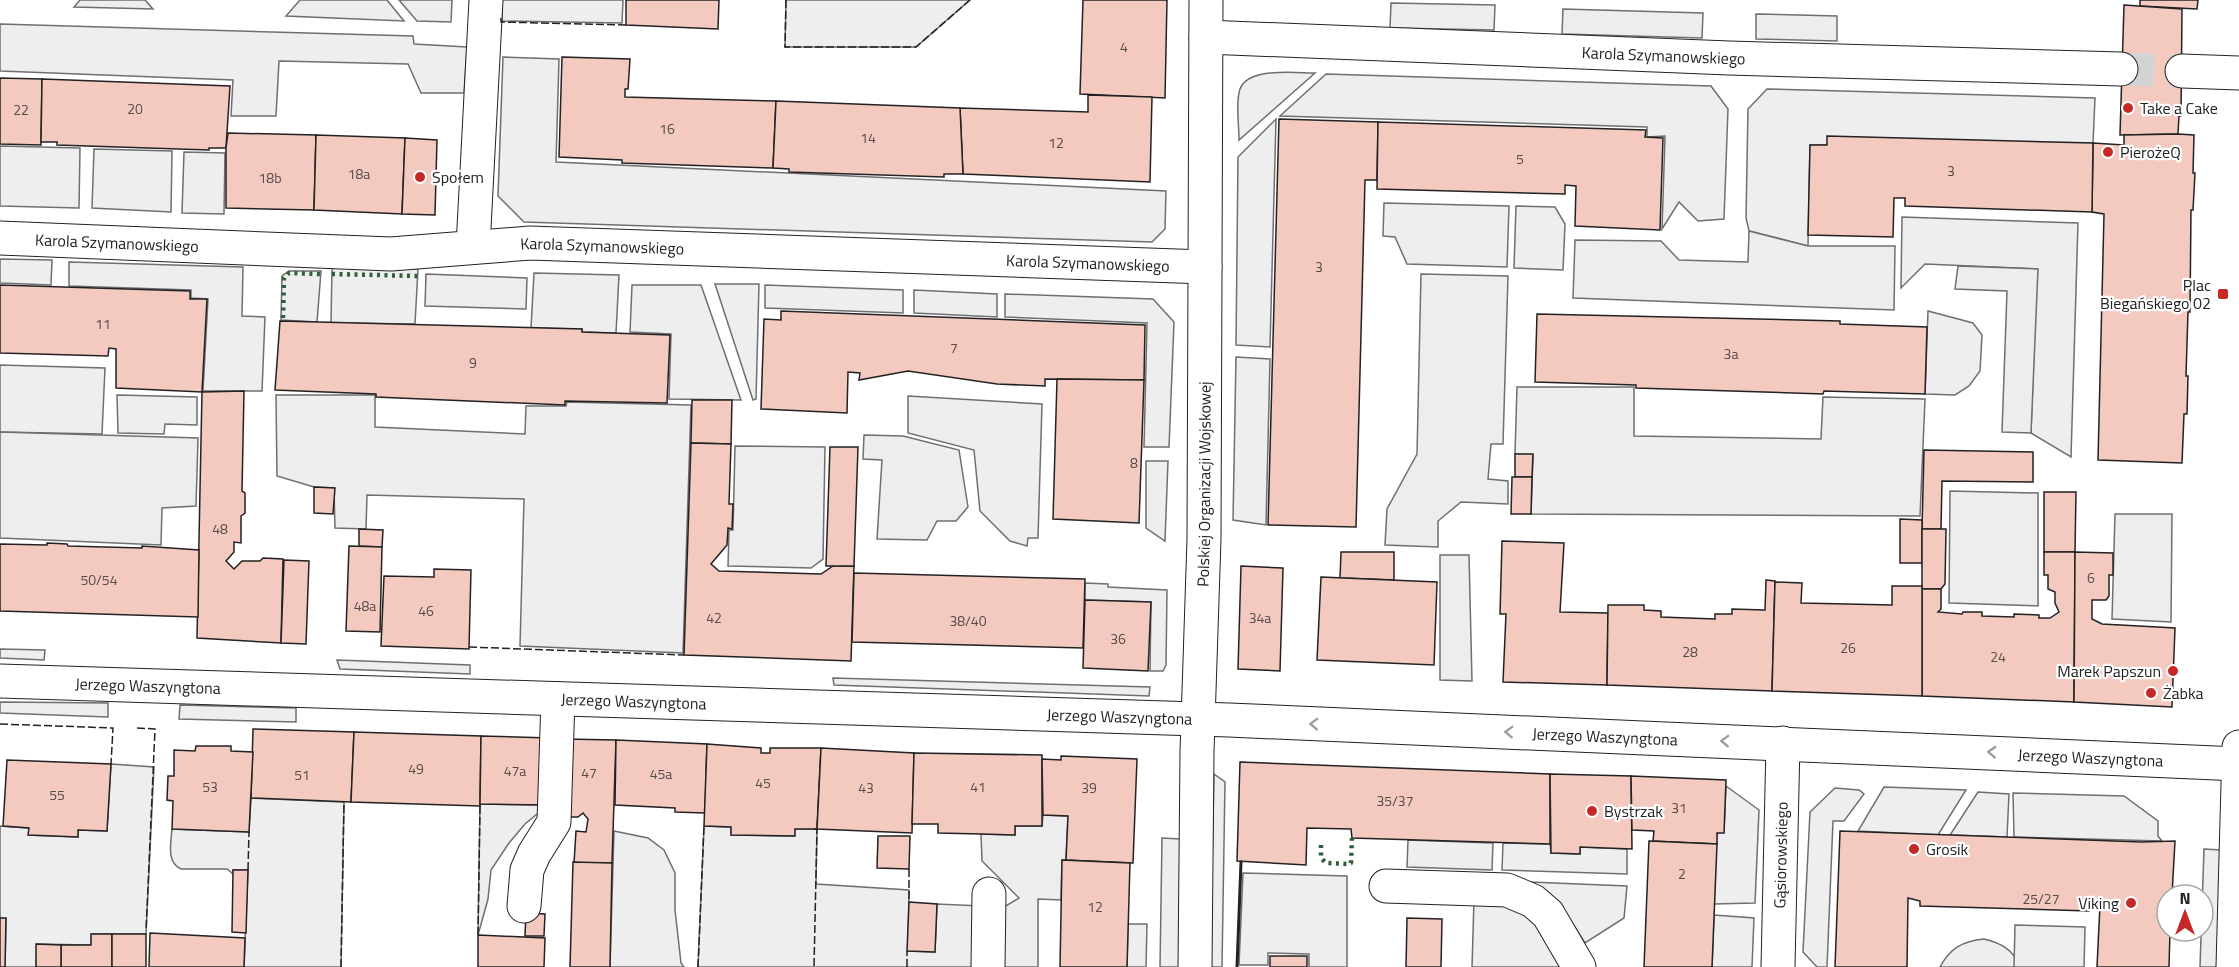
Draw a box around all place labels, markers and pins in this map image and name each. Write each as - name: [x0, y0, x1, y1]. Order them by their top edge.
- place label: Take a Cake: [2140, 96, 2218, 120]
- marker: Take a Cake: [2121, 101, 2135, 115]
- place label: PierożeQ: [2120, 140, 2181, 164]
- marker: PierożeQ: [2101, 145, 2115, 159]
- place label: Społem: [432, 165, 484, 189]
- marker: Społem: [413, 170, 427, 184]
- place label: Plac Biegańskiego 02: [2100, 273, 2211, 315]
- marker: Plac Biegańskiego 02: [2216, 287, 2230, 301]
- place label: Marek Papszun: [2057, 659, 2161, 683]
- marker: Marek Papszun: [2166, 664, 2180, 678]
- place label: Żabka: [2163, 681, 2204, 705]
- marker: Żabka: [2144, 686, 2158, 700]
- place label: Bystrzak: [1604, 799, 1663, 823]
- marker: Bystrzak: [1585, 804, 1599, 818]
- place label: Grosik: [1926, 837, 1969, 861]
- marker: Grosik: [1907, 842, 1921, 856]
- place label: Viking: [2078, 891, 2119, 915]
- marker: Viking: [2124, 896, 2138, 910]

